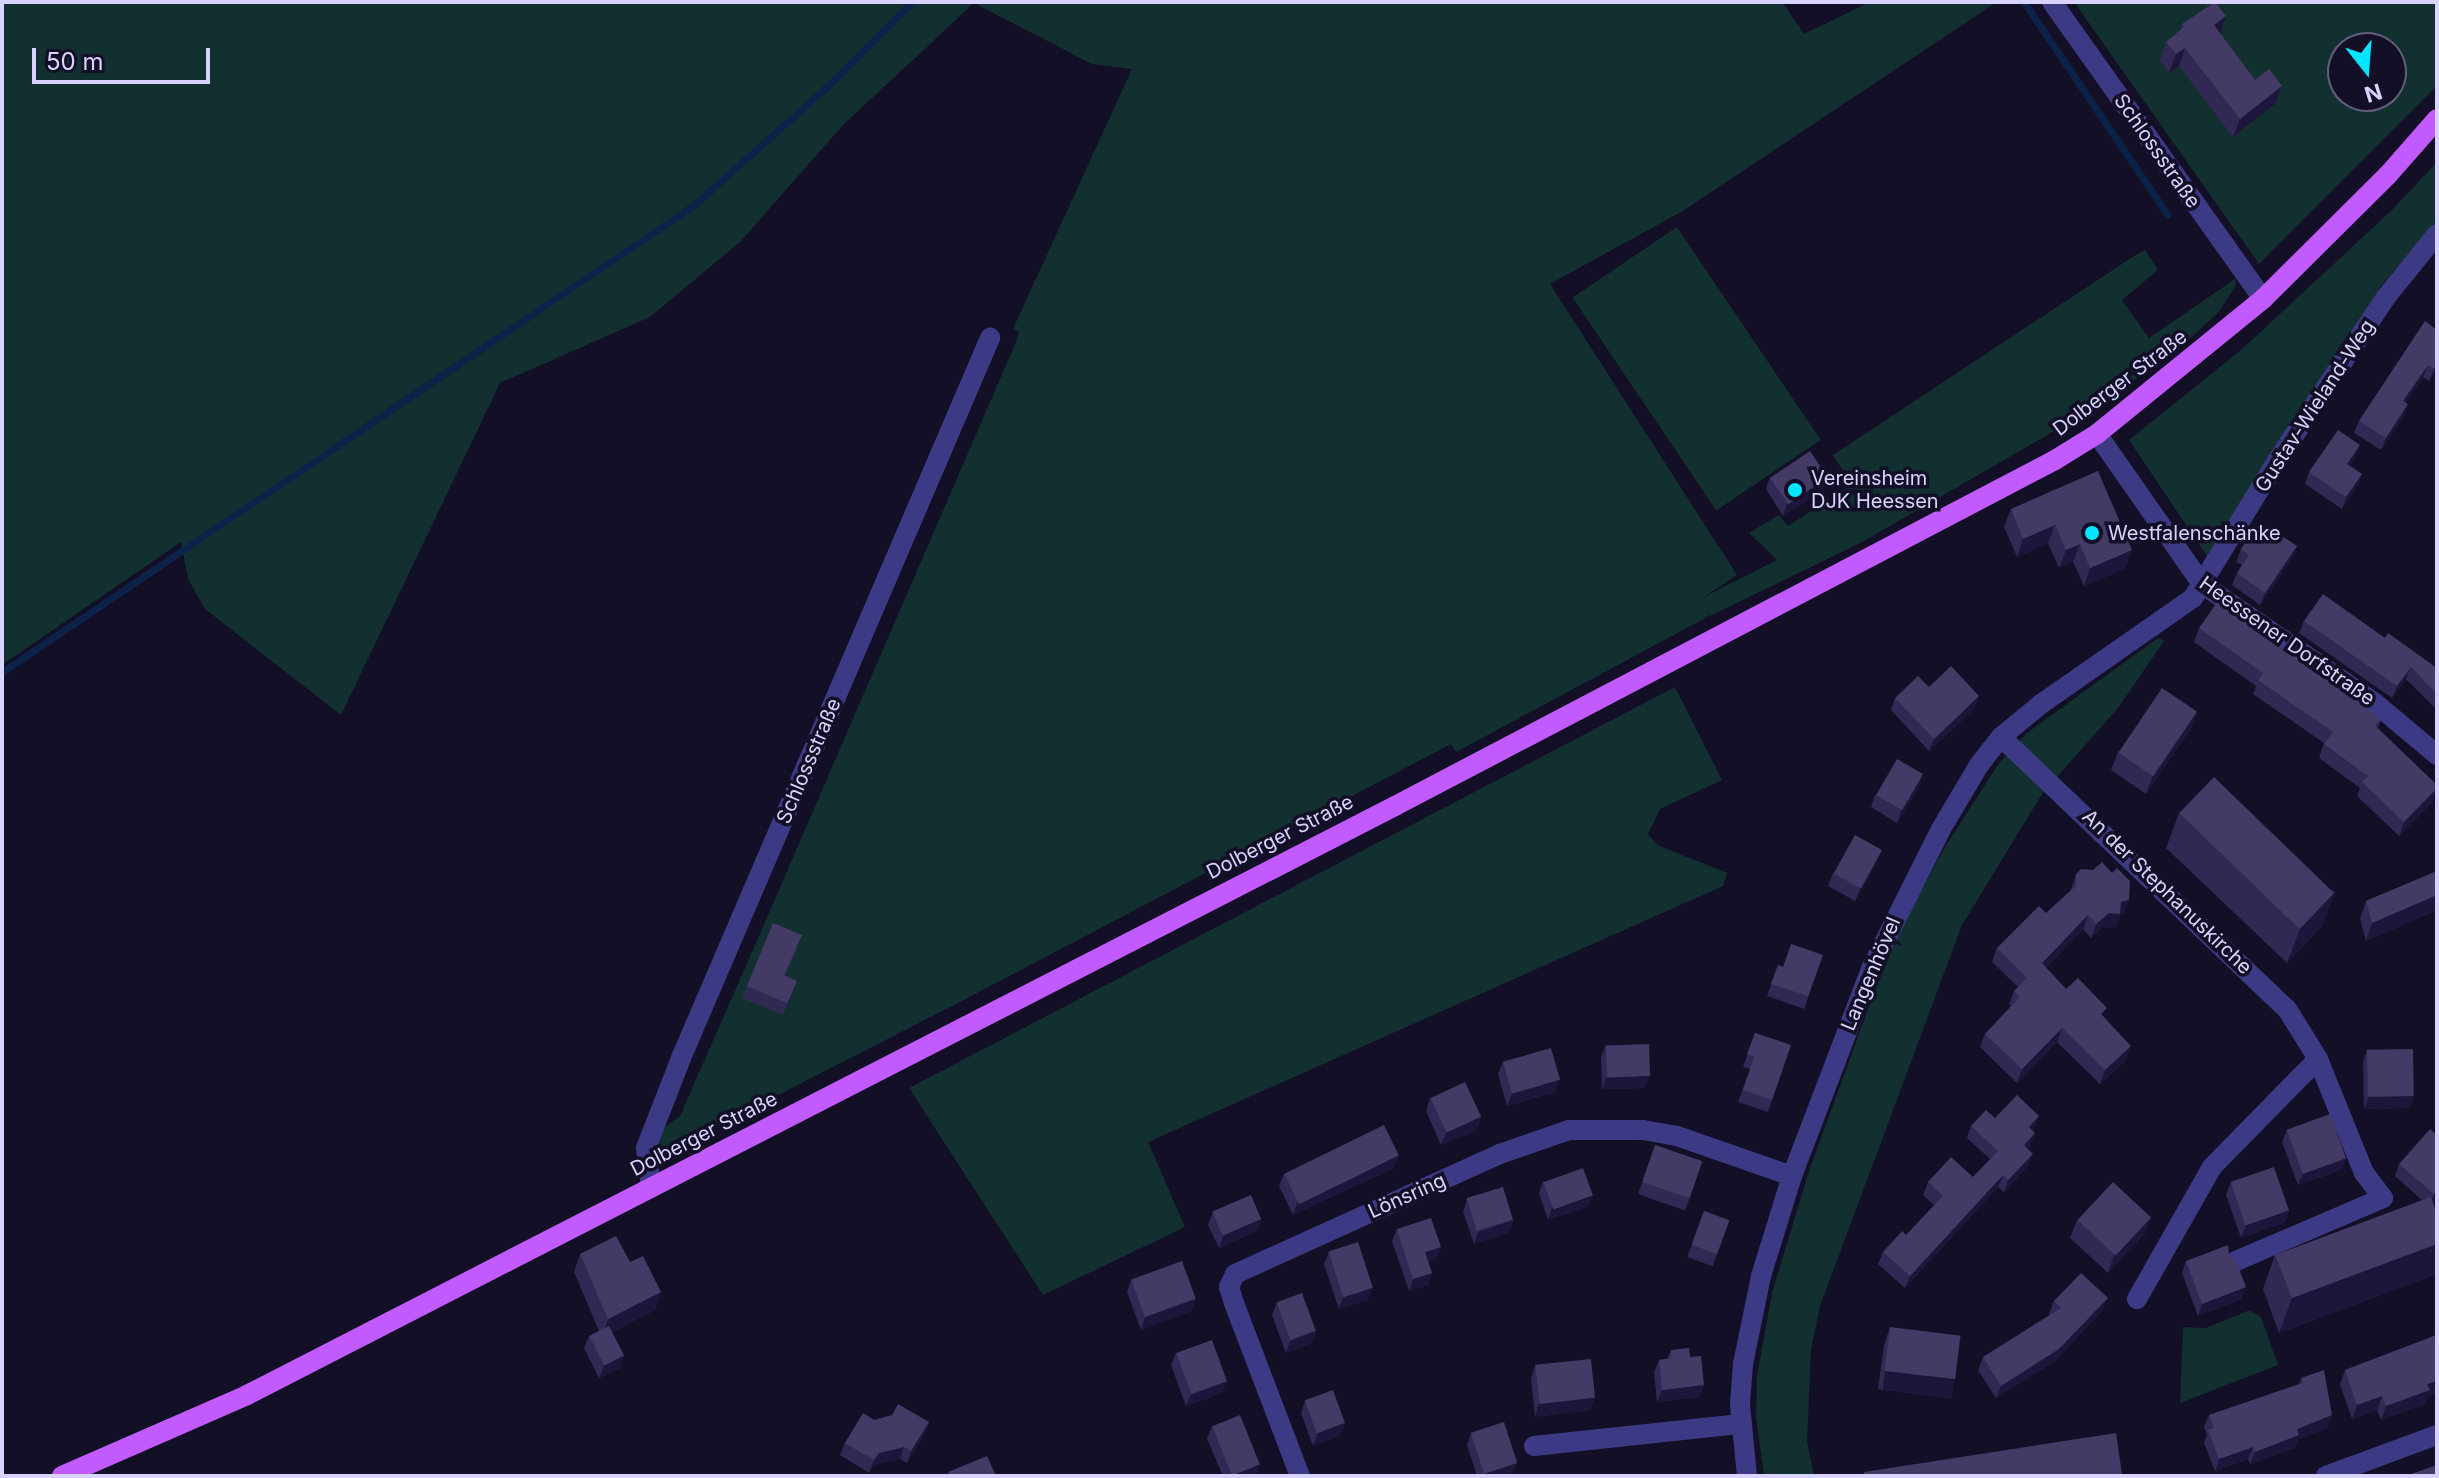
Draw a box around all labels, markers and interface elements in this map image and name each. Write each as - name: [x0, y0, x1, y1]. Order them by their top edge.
- scale bar: [36, 32, 214, 82]
- north arrow: [2327, 32, 2407, 112]
- text: 50 m: [46, 47, 104, 76]
- text: N: [2362, 78, 2385, 108]
- street label: Schlossstraße: [2109, 89, 2205, 213]
- street label: Gustav-Wieland-Weg: [2250, 315, 2380, 497]
- street label: Dolberger Straße: [2048, 325, 2192, 441]
- place label: Vereinsheim DJK Heessen: [1811, 466, 1939, 513]
- marker: Vereinsheim DJK Heessen: [1786, 481, 1804, 499]
- place label: Westfalenschänke: [2108, 521, 2281, 545]
- marker: Westfalenschänke: [2083, 524, 2101, 542]
- street label: Heessener Dorfstraße: [2195, 571, 2379, 711]
- street label: Schlossstraße: [772, 695, 846, 827]
- street label: Dolberger Straße: [1203, 790, 1357, 884]
- street label: An der Stephanuskirche: [2077, 805, 2257, 979]
- street label: Langenhövel: [1836, 914, 1906, 1034]
- street label: Dolberger Straße: [627, 1087, 781, 1181]
- street label: Lönsring: [1364, 1168, 1450, 1224]

